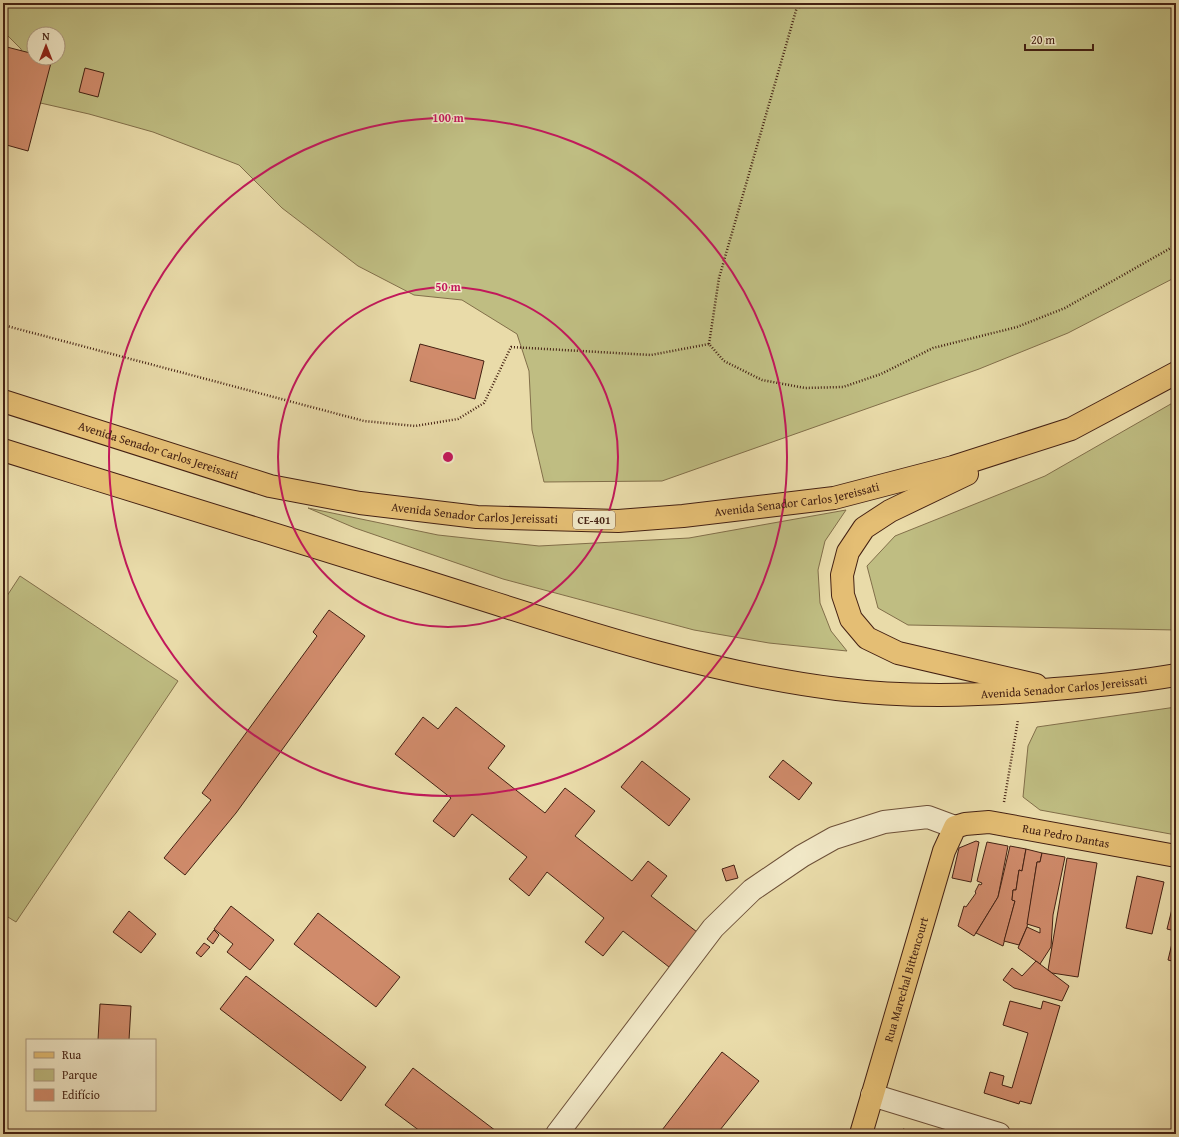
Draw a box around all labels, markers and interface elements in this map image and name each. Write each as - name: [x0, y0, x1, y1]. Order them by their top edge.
- north arrow: [26, 26, 66, 66]
- scale bar: [1025, 26, 1093, 52]
- text: N: [42, 28, 50, 44]
- text: 20 m: [1031, 31, 1055, 48]
- text: 100 m: [432, 109, 465, 126]
- text: 50 m: [435, 278, 461, 295]
- street label: Avenida Senador Carlos Jereissati: [76, 417, 241, 484]
- centre of rings: [441, 450, 455, 464]
- street label: Avenida Senador Carlos Jereissati: [713, 477, 882, 520]
- street label: Avenida Senador Carlos Jereissati: [390, 498, 559, 527]
- road number: CE-401: [573, 511, 615, 529]
- street label: Avenida Senador Carlos Jereissati: [980, 671, 1149, 702]
- street label: Rua Pedro Dantas: [1021, 819, 1111, 852]
- street label: Rua Marechal Bittencourt: [879, 914, 932, 1044]
- legend: [26, 1039, 156, 1111]
- text: Rua: [62, 1046, 81, 1063]
- text: Parque: [62, 1066, 98, 1083]
- text: Edifício: [62, 1086, 100, 1103]

